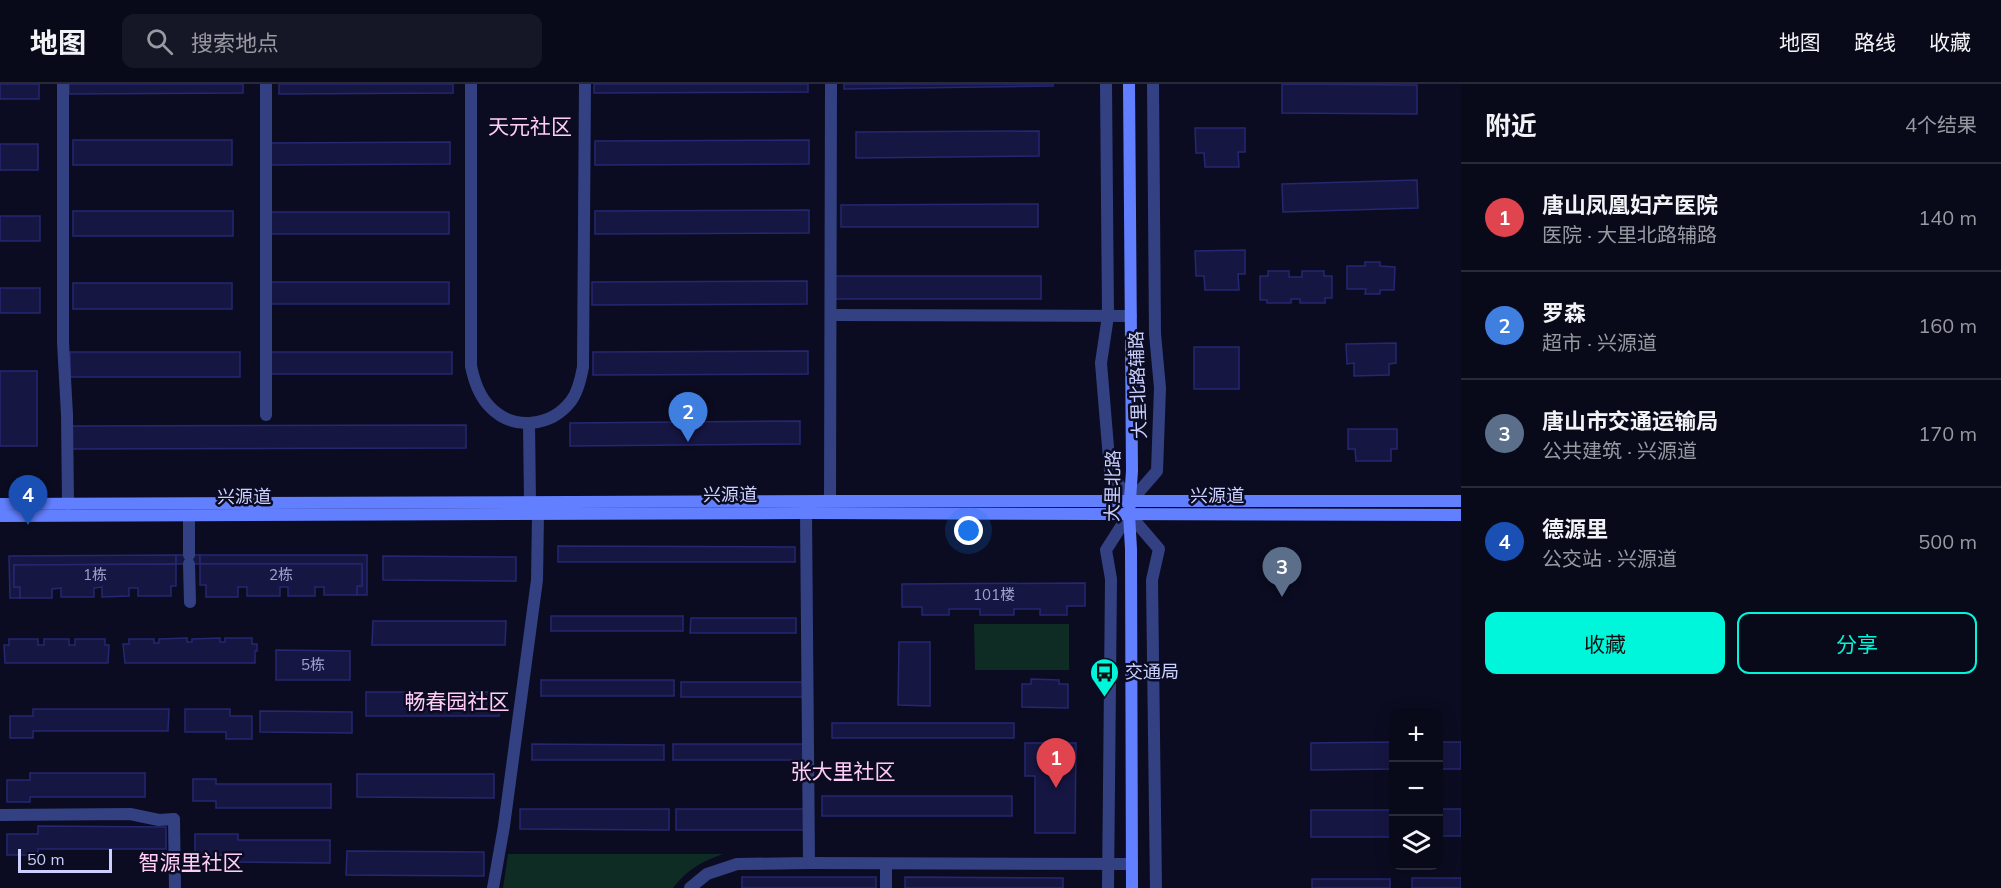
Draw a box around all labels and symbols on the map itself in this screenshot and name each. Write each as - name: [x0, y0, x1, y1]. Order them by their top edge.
- district label: 天元社区: [488, 113, 572, 139]
- street label: 大里北路辅路: [1124, 331, 1151, 439]
- pin: 2: [668, 392, 708, 442]
- street label: 大里北路: [1100, 450, 1125, 522]
- pin: 4: [9, 476, 48, 525]
- street label: 兴源道: [703, 483, 757, 506]
- street label: 兴源道: [1190, 484, 1244, 507]
- street label: 兴源道: [217, 485, 271, 508]
- your location: [954, 516, 983, 545]
- pin: 3: [1262, 548, 1302, 597]
- house number: 1栋: [83, 565, 107, 584]
- house number: 2栋: [269, 565, 293, 584]
- house number: 101楼: [973, 585, 1015, 604]
- house number: 5栋: [301, 655, 325, 674]
- bus stop icon: 交通局: [1088, 656, 1120, 698]
- place label: 交通局: [1125, 660, 1179, 683]
- district label: 畅春园社区: [405, 688, 510, 714]
- pin: 1: [1036, 738, 1076, 788]
- district label: 张大里社区: [791, 758, 896, 784]
- scale bar: [18, 846, 112, 874]
- district label: 智源里社区: [139, 849, 244, 875]

